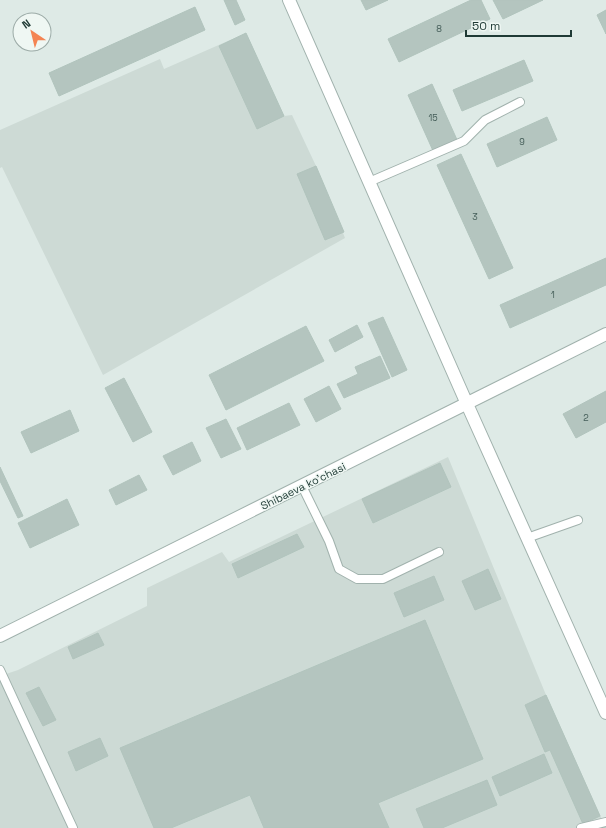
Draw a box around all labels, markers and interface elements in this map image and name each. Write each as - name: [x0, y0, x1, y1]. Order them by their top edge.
- north arrow: [12, 12, 52, 52]
- scale bar: [466, 12, 571, 38]
- text: N: [19, 16, 33, 32]
- text: 50 m: [472, 18, 500, 34]
- house number: 8: [436, 23, 442, 35]
- house number: 15: [428, 112, 438, 124]
- house number: 9: [519, 136, 525, 148]
- house number: 3: [472, 211, 478, 223]
- house number: 1: [551, 289, 555, 301]
- house number: 2: [583, 412, 589, 424]
- street label: Shibaeva ko'chasi: [258, 459, 348, 513]

